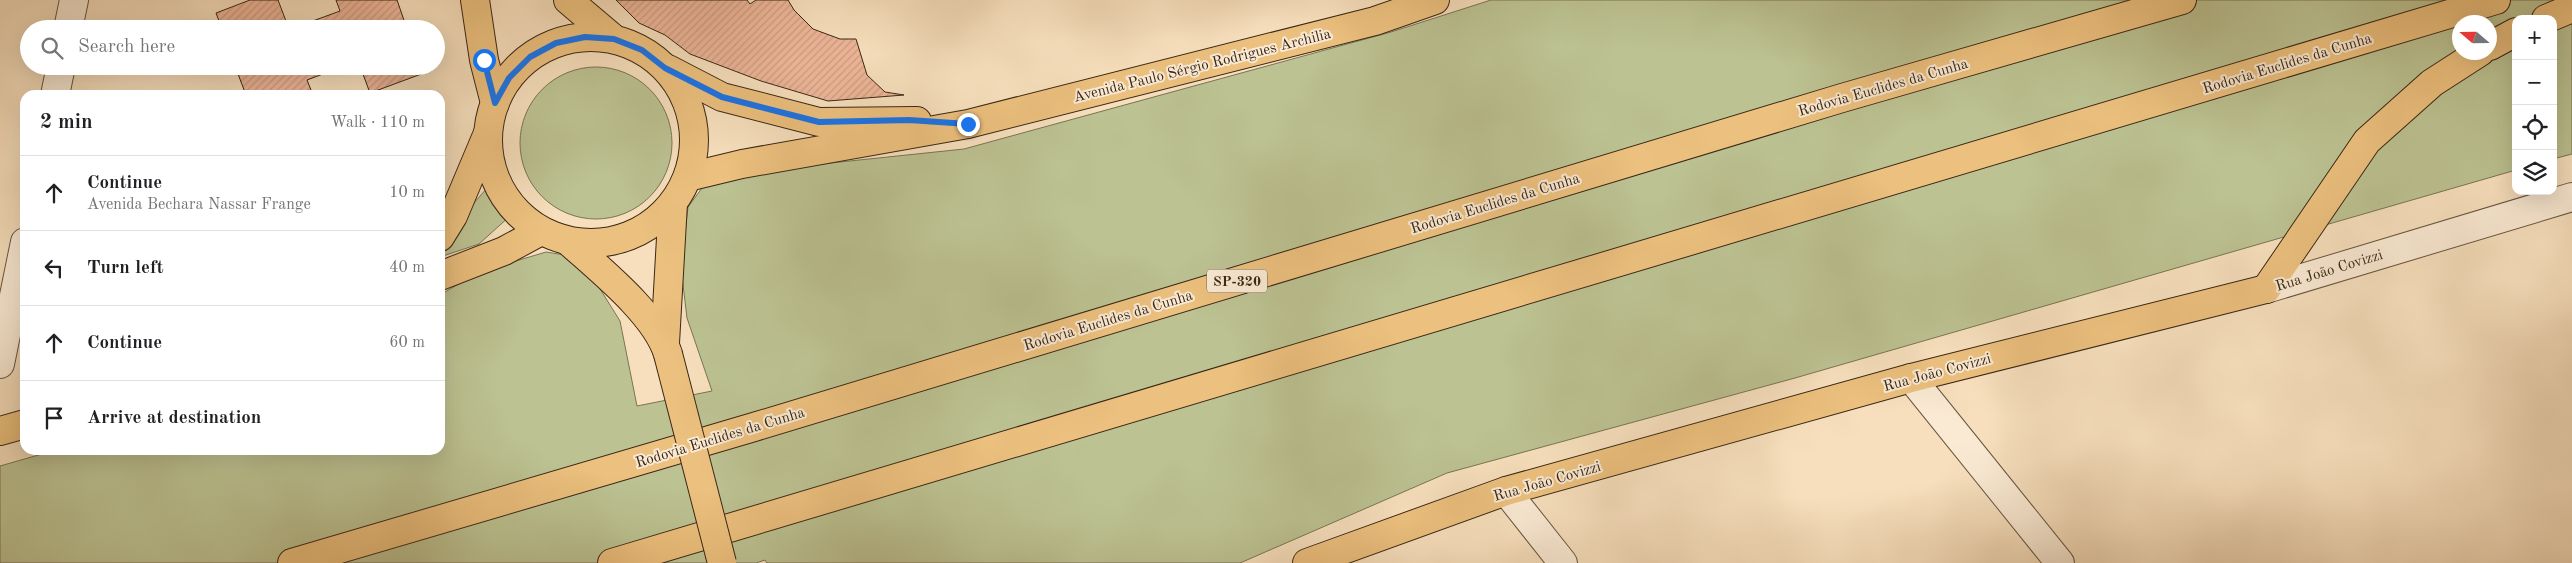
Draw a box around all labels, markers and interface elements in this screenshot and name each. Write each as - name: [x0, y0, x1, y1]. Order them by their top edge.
- north arrow: [2452, 15, 2497, 60]
- map controls: [2512, 15, 2557, 195]
- button: +: [2512, 15, 2557, 60]
- search box: [20, 20, 445, 75]
- street label: Avenida Paulo Sérgio Rodrigues Archilia: [1072, 27, 1333, 106]
- street label: Rodovia Euclides da Cunha: [2201, 31, 2374, 97]
- icon: search: [38, 34, 66, 62]
- text: Search here: [78, 38, 175, 57]
- route start: [473, 49, 496, 72]
- street label: Rodovia Euclides da Cunha: [1797, 57, 1971, 120]
- button: −: [2512, 60, 2557, 105]
- button: locate: [2512, 105, 2557, 150]
- text: 2 min: [40, 112, 93, 133]
- route end: [957, 113, 980, 136]
- text: Walk · 110 m: [330, 115, 425, 131]
- button: layers: [2512, 150, 2557, 195]
- street label: Rodovia Euclides da Cunha: [1409, 171, 1582, 237]
- text: Continue: [87, 174, 162, 193]
- icon: ahead: [40, 179, 68, 207]
- text: 10 m: [389, 185, 425, 201]
- text: Avenida Bechara Nassar Frange: [87, 197, 311, 213]
- street label: Rua João Covizzi: [2274, 248, 2385, 295]
- icon: left: [40, 254, 68, 282]
- text: Turn left: [87, 259, 164, 278]
- text: 40 m: [389, 260, 425, 276]
- road number: SP-320: [1207, 270, 1267, 292]
- street label: Rodovia Euclides da Cunha: [1022, 288, 1195, 354]
- icon: ahead: [40, 329, 68, 357]
- text: Continue: [87, 334, 162, 353]
- text: 60 m: [389, 335, 425, 351]
- street label: Rua João Covizzi: [1882, 352, 1993, 395]
- icon: arrive: [40, 404, 68, 432]
- street label: Rodovia Euclides da Cunha: [634, 405, 807, 471]
- text: Arrive at destination: [87, 409, 261, 428]
- street label: Rua João Covizzi: [1492, 460, 1603, 505]

